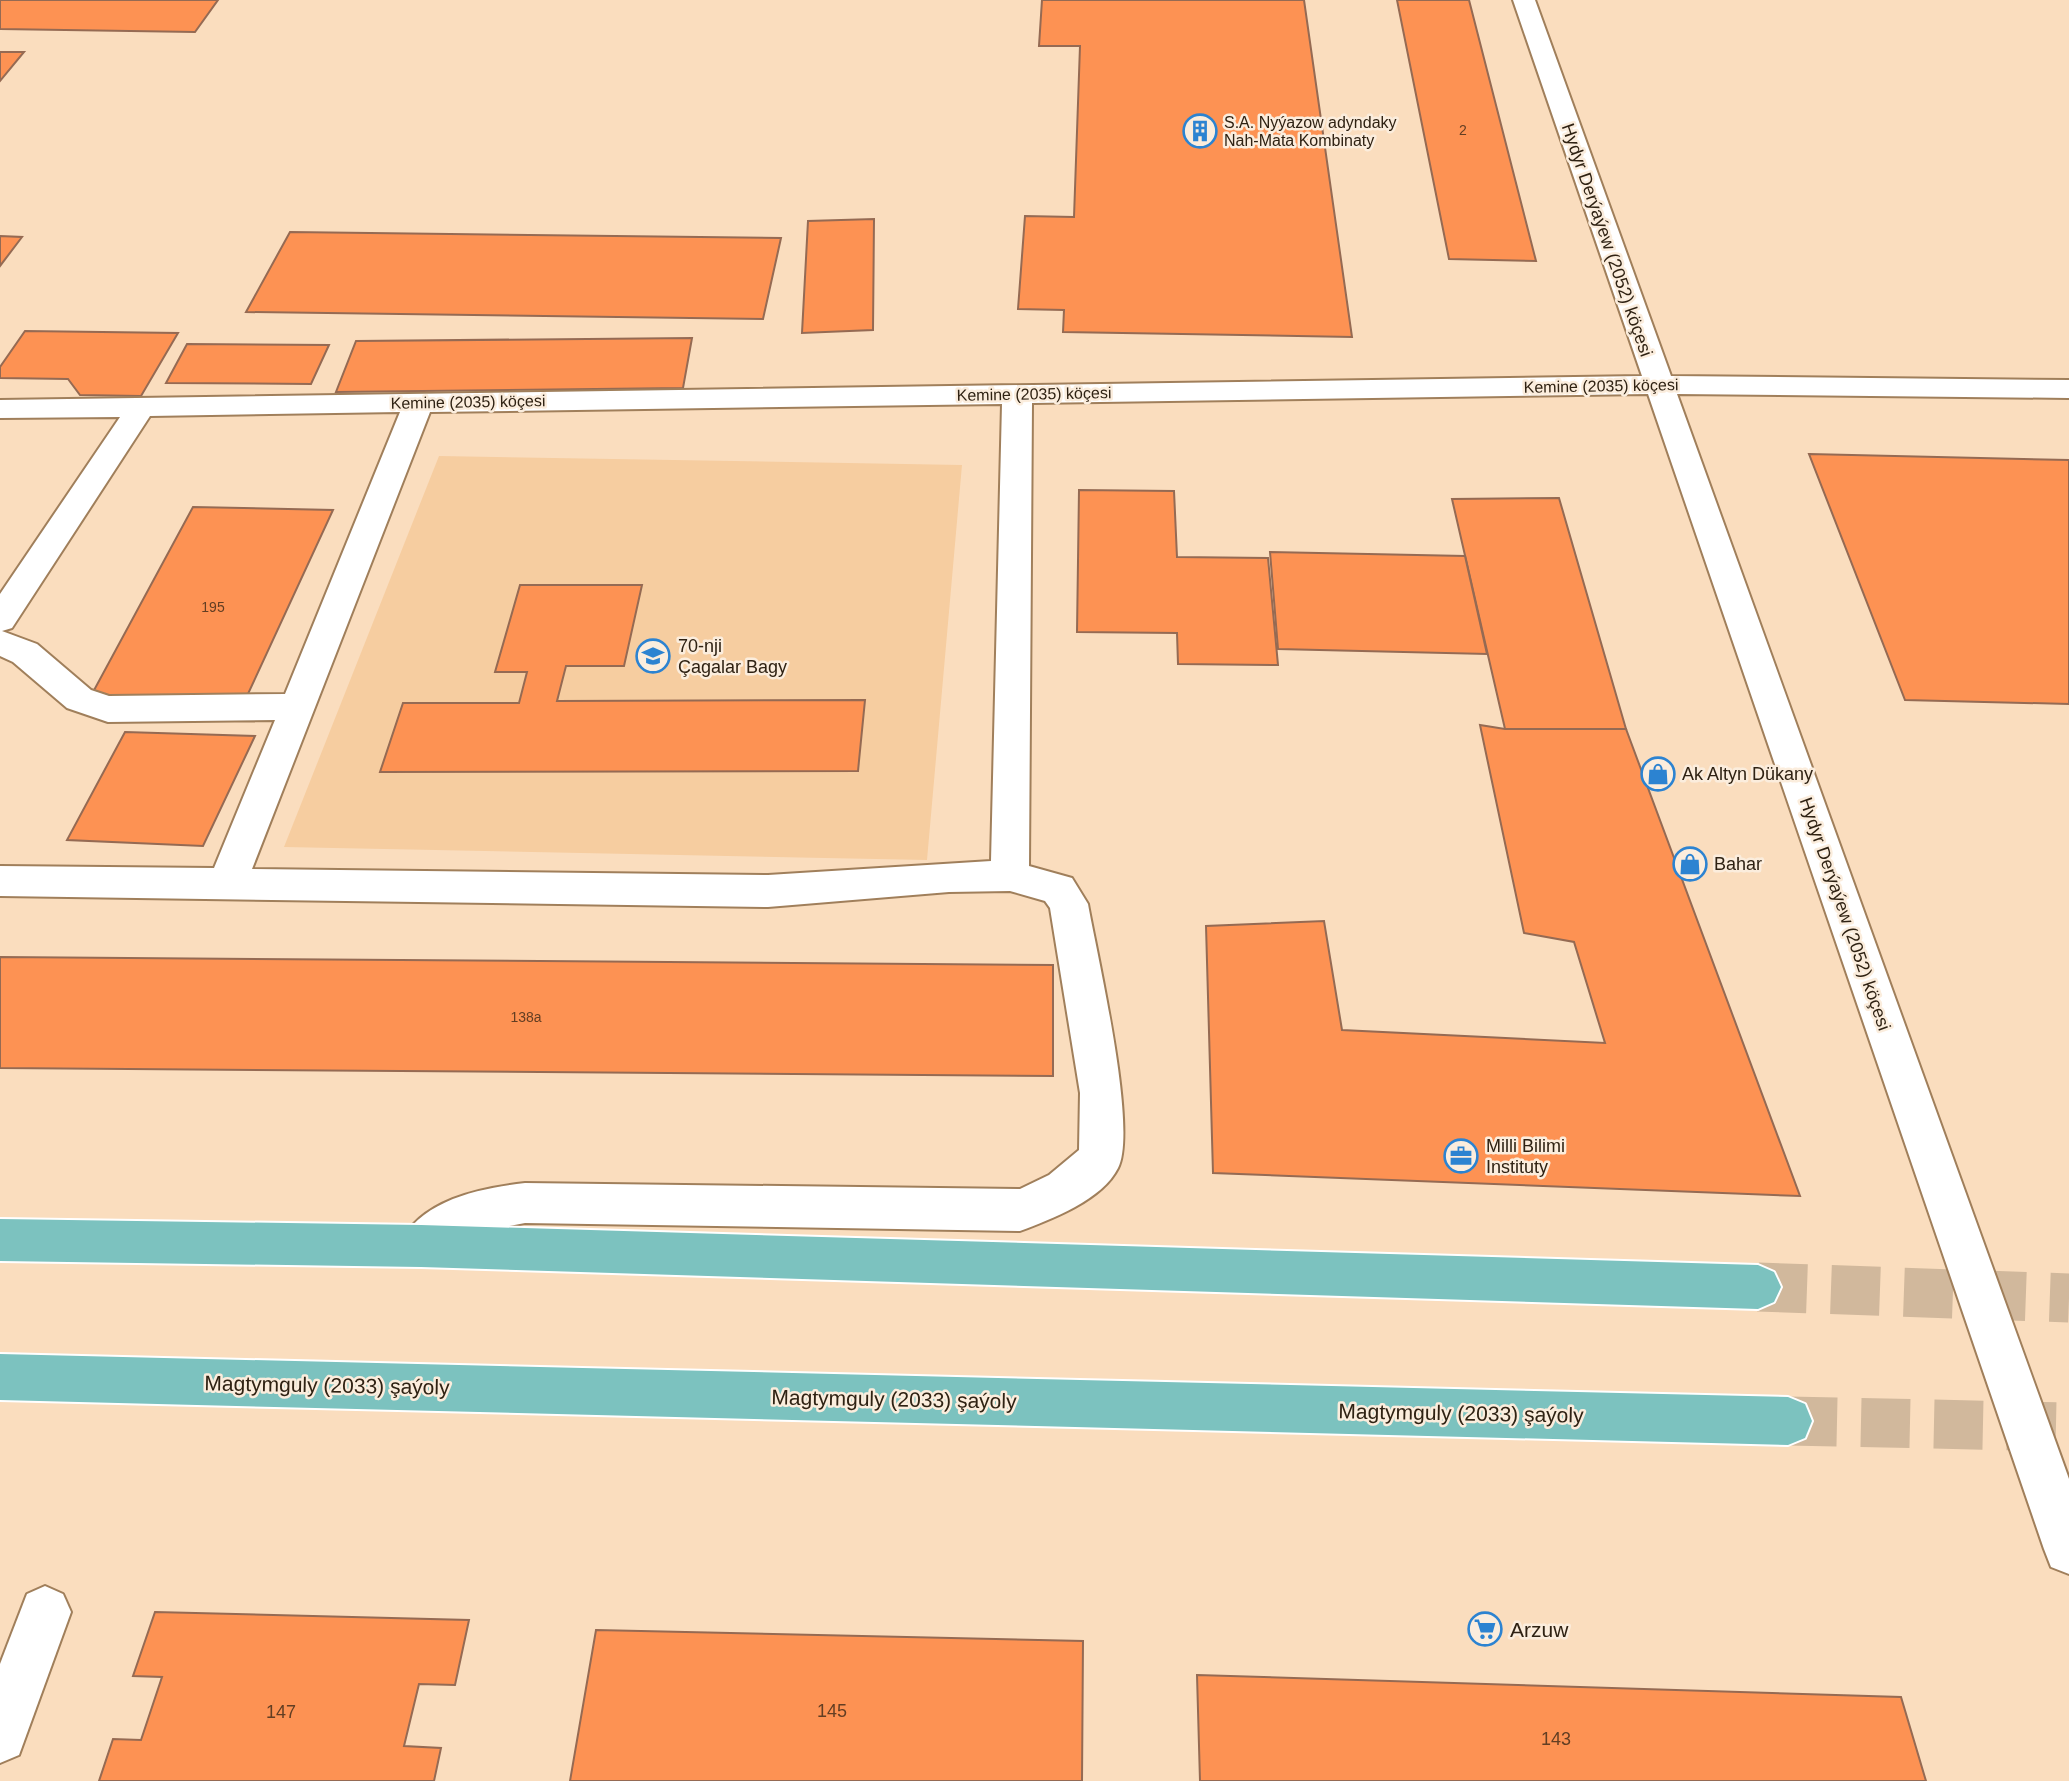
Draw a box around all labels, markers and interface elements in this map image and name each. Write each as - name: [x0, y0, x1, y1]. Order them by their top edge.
- building icon: S.A. Nyýazow adyndaky Nah-Mata Kombinaty: [1181, 112, 1219, 150]
- place label: S.A. Nyýazow adyndaky Nah-Mata Kombinaty: [1224, 114, 1397, 149]
- street label: Hydyr Derýaýew (2052) köçesi: [1558, 121, 1656, 359]
- house number: 2: [1459, 122, 1467, 138]
- street label: Kemine (2035) köçesi: [1523, 376, 1679, 396]
- street label: Kemine (2035) köçesi: [956, 384, 1112, 404]
- street label: Kemine (2035) köçesi: [390, 392, 546, 412]
- house number: 195: [201, 599, 225, 615]
- place label: 70-nji Çagalar Bagy: [678, 636, 787, 677]
- school or university icon: 70-nji Çagalar Bagy: [634, 637, 672, 675]
- shop icon: Ak Altyn Dükany: [1639, 755, 1677, 793]
- place label: Ak Altyn Dükany: [1682, 764, 1813, 784]
- street label: Hydyr Derýaýew (2052) köçesi: [1796, 795, 1894, 1033]
- shop icon: Bahar: [1671, 845, 1709, 883]
- place label: Bahar: [1714, 854, 1762, 874]
- house number: 138a: [510, 1009, 542, 1025]
- place label: Milli Bilimi Instituty: [1486, 1136, 1565, 1177]
- office icon: Milli Bilimi Instituty: [1442, 1137, 1480, 1175]
- street label: Magtymguly (2033) şaýoly: [204, 1371, 450, 1399]
- street label: Magtymguly (2033) şaýoly: [771, 1385, 1017, 1413]
- street label: Magtymguly (2033) şaýoly: [1338, 1399, 1584, 1427]
- supermarket icon: Arzuw: [1466, 1610, 1504, 1648]
- place label: Arzuw: [1510, 1618, 1569, 1641]
- house number: 145: [817, 1701, 847, 1721]
- house number: 147: [266, 1702, 296, 1722]
- house number: 143: [1541, 1729, 1571, 1749]

